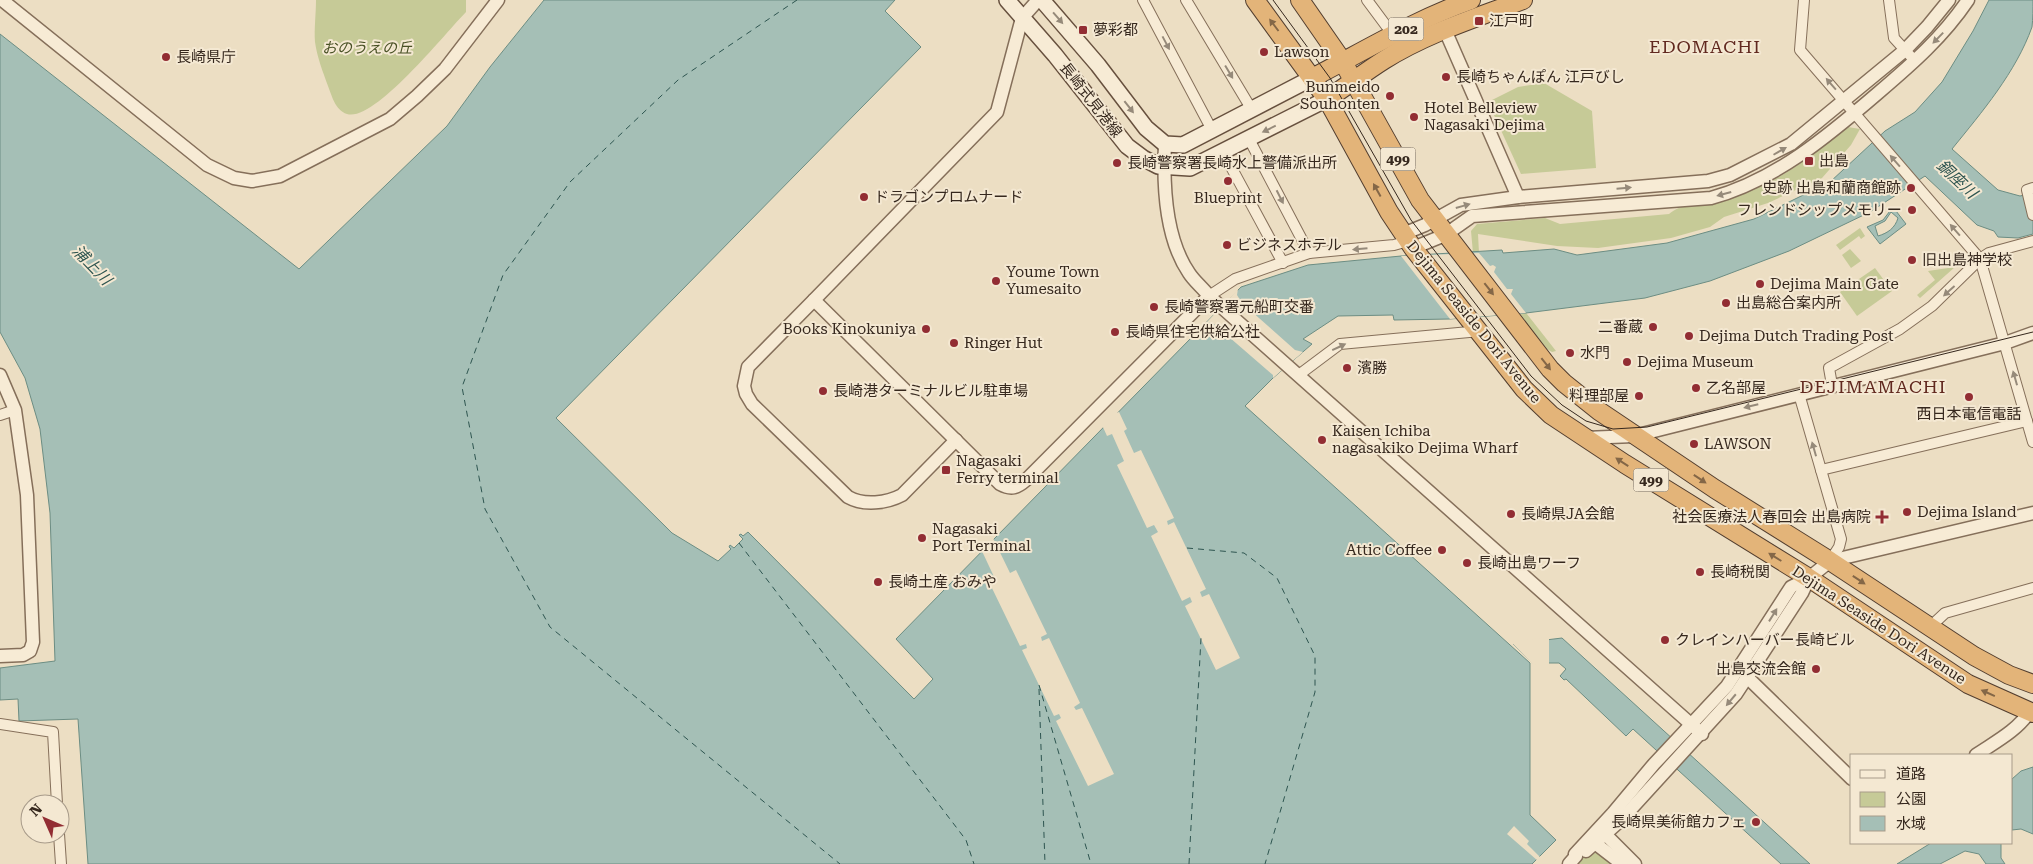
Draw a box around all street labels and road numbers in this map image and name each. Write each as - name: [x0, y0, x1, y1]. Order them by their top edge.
- road number: 202: [1388, 18, 1424, 40]
- street label: 長崎式見港線: [1056, 59, 1126, 141]
- road number: 499: [1380, 148, 1416, 170]
- street label: Dejima Seaside Dori Avenue: [1403, 237, 1545, 407]
- road number: 499: [1634, 468, 1668, 492]
- street label: Dejima Seaside Dori Avenue: [1789, 562, 1969, 688]

